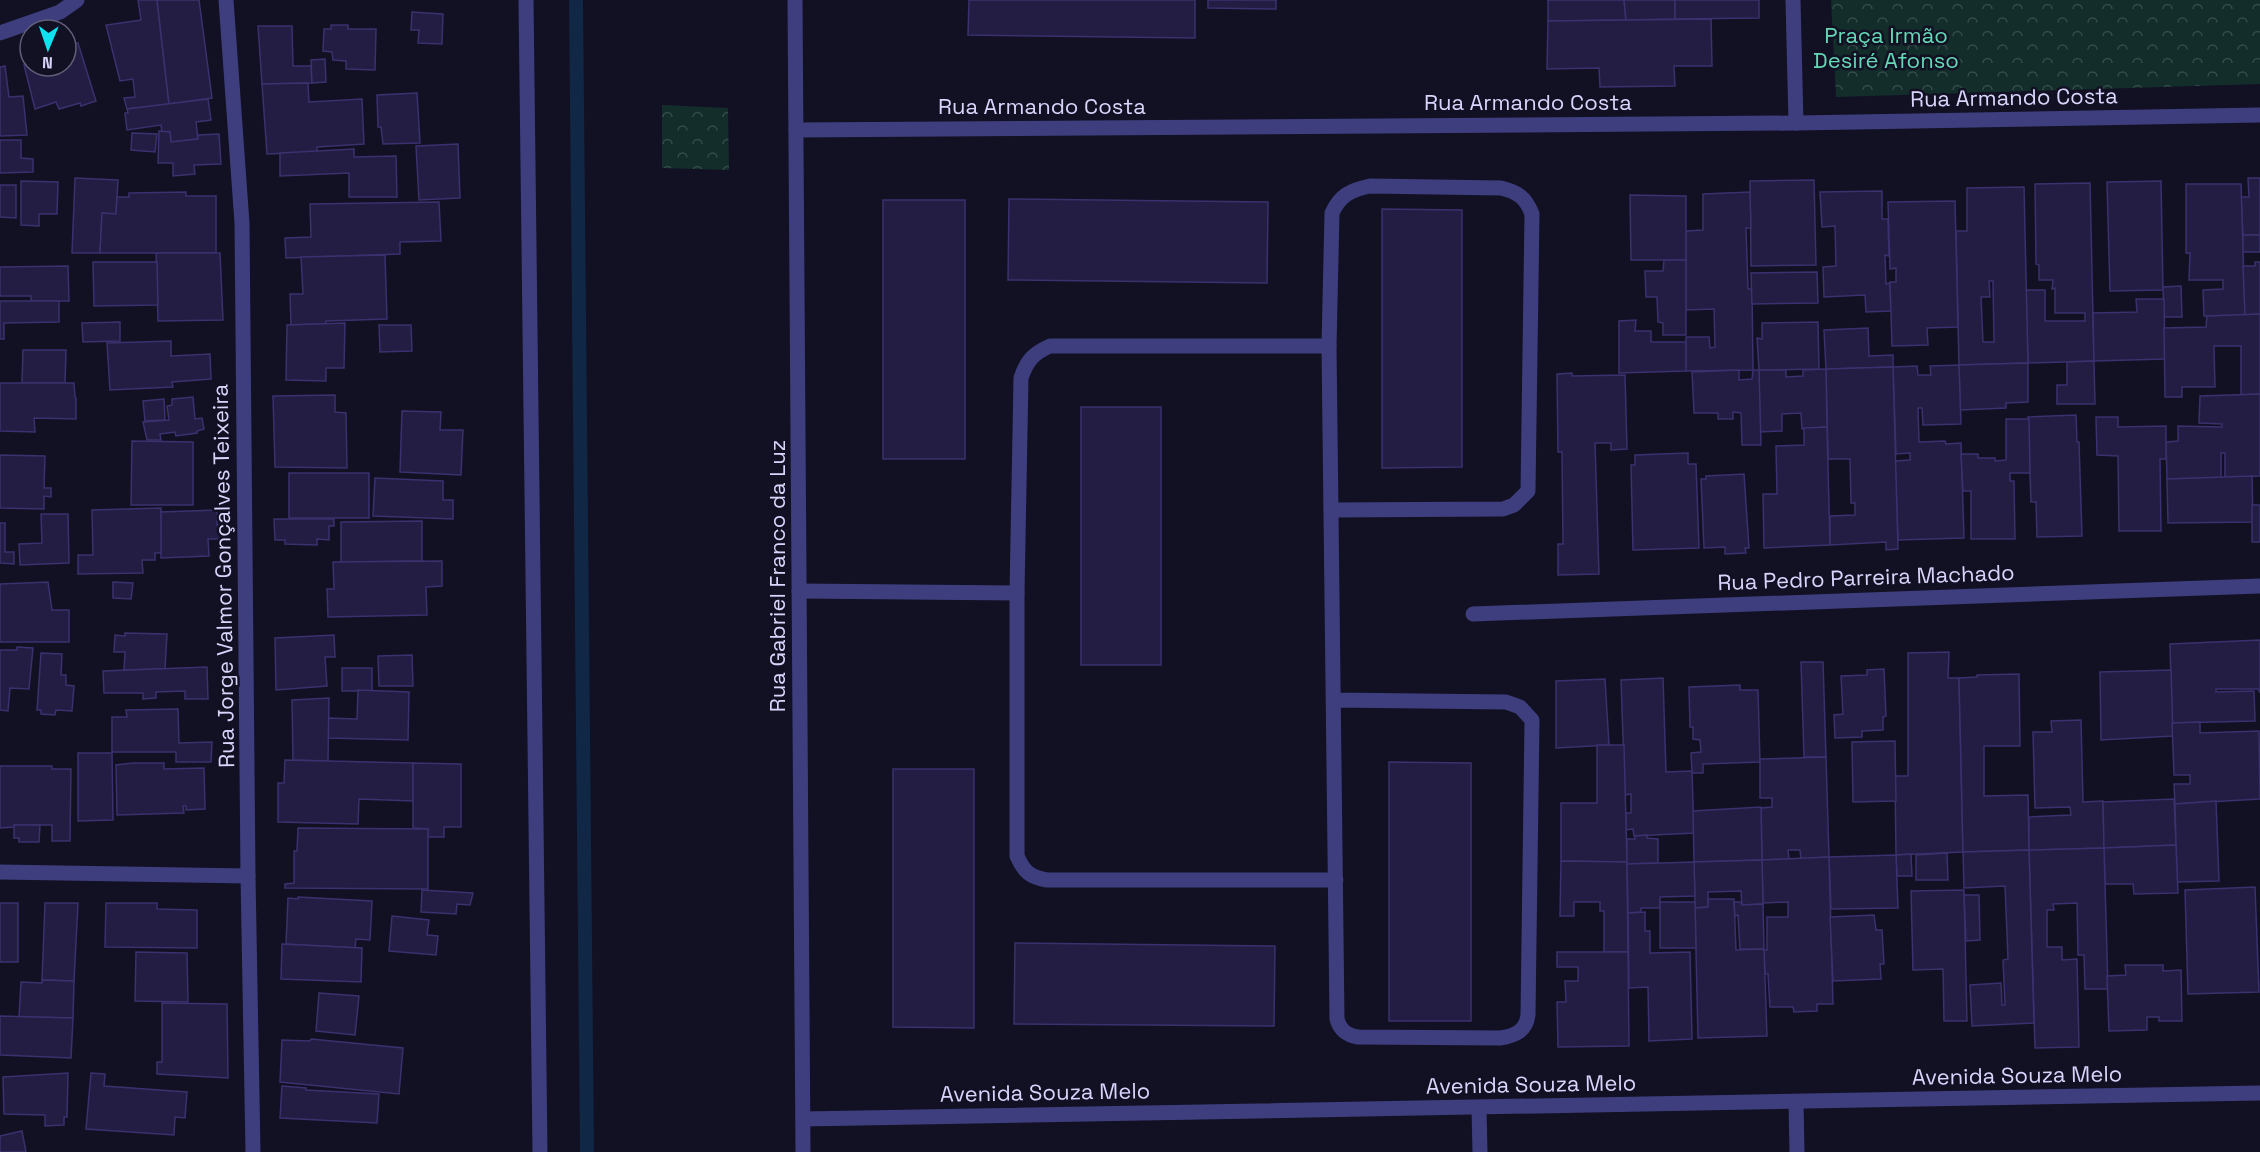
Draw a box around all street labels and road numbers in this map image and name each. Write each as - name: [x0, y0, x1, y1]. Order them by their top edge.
- street label: Rua Armando Costa: [1910, 81, 2118, 113]
- street label: Rua Armando Costa: [1424, 88, 1632, 116]
- street label: Rua Armando Costa: [938, 92, 1146, 120]
- street label: Rua Jorge Valmor Gonçalves Teixeira: [206, 384, 240, 768]
- street label: Rua Gabriel Franco da Luz: [763, 440, 791, 712]
- street label: Rua Pedro Parreira Machado: [1717, 558, 2015, 596]
- street label: Avenida Souza Melo: [1912, 1059, 2122, 1091]
- street label: Avenida Souza Melo: [1426, 1068, 1636, 1100]
- street label: Avenida Souza Melo: [940, 1076, 1150, 1108]

